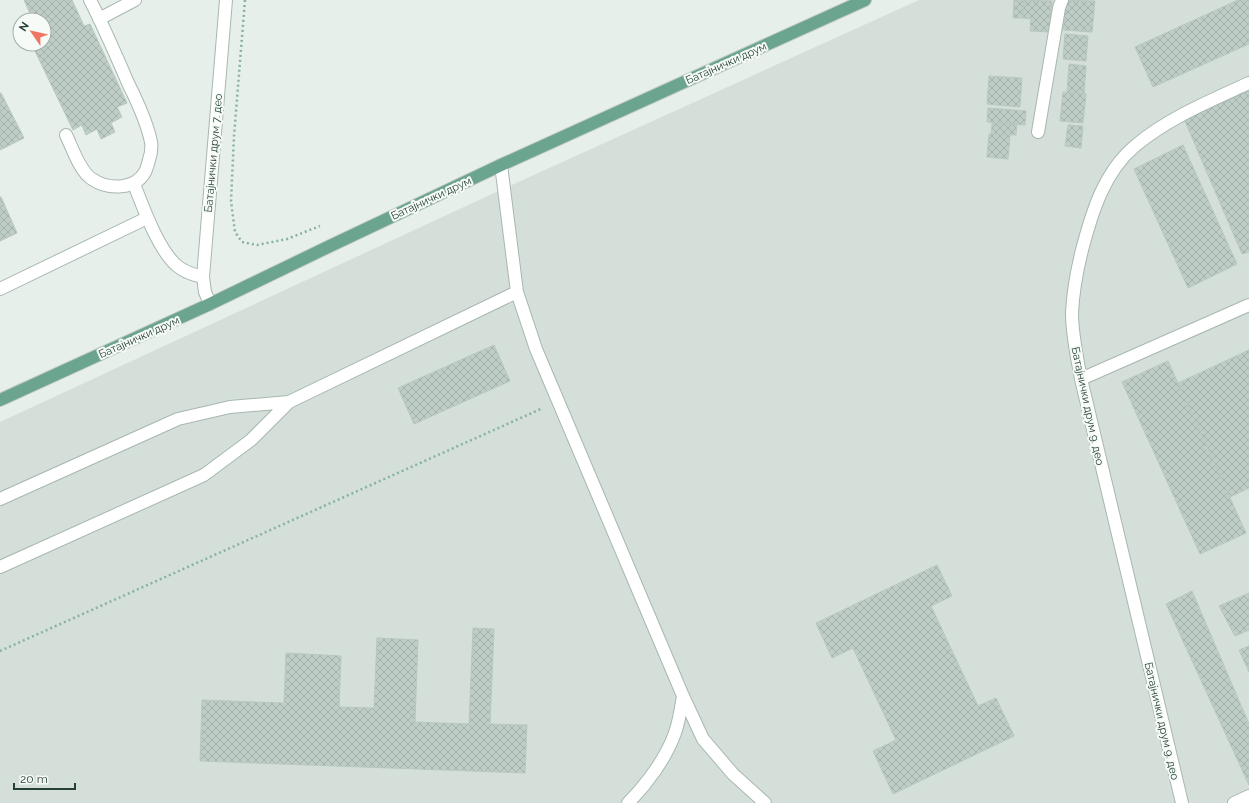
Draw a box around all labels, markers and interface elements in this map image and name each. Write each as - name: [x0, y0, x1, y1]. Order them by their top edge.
- north arrow: [12, 12, 52, 52]
- text: N: [16, 20, 32, 34]
- street label: Батајнички друм: [684, 40, 769, 87]
- street label: Батајнички друм 7. део: [202, 93, 225, 213]
- street label: Батајнички друм: [389, 174, 473, 223]
- street label: Батајнички друм: [97, 314, 182, 361]
- street label: Батајнички друм 9. део: [1069, 346, 1106, 467]
- street label: Батајнички друм 9. део: [1142, 661, 1182, 782]
- scale bar: [14, 765, 75, 791]
- text: 20 m: [20, 772, 48, 786]

